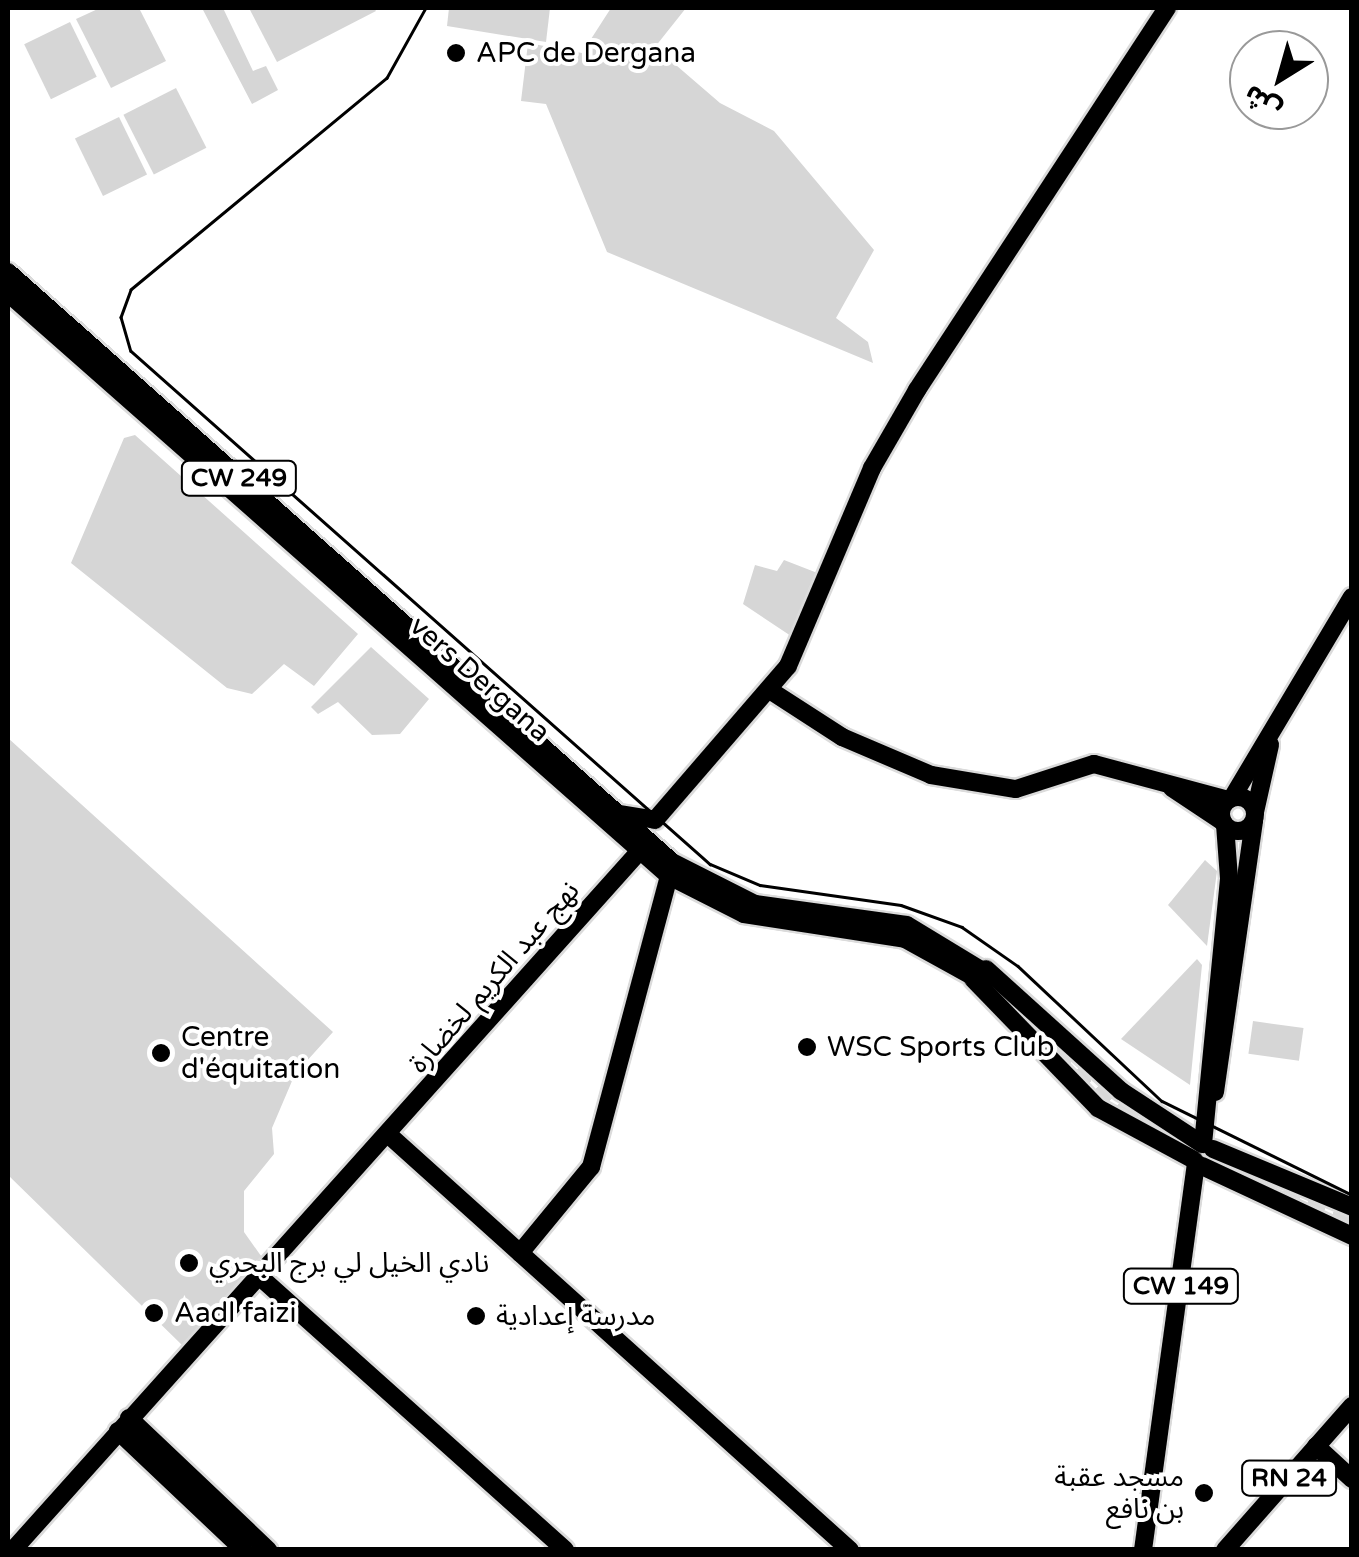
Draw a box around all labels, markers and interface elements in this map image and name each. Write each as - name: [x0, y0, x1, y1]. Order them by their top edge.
- north arrow: [1229, 30, 1329, 130]
- place label: APC de Dergana: [476, 36, 696, 70]
- marker: APC de Dergana: [445, 42, 467, 64]
- text: ش: [1237, 77, 1288, 127]
- road number: CW 249: [179, 458, 299, 498]
- street label: vers Dergana: [403, 609, 557, 749]
- street label: نهج عبد الكريم لخضارة: [402, 874, 586, 1080]
- place label: Centre d'équitation: [181, 1020, 340, 1086]
- place label: WSC Sports Club: [827, 1030, 1054, 1064]
- marker: WSC Sports Club: [796, 1036, 818, 1058]
- marker: Centre d'équitation: [150, 1042, 172, 1064]
- place label: نادي الخيل لي برج البحري: [209, 1246, 489, 1280]
- marker: نادي الخيل لي برج البحري: [178, 1252, 200, 1274]
- road number: CW 149: [1121, 1266, 1241, 1306]
- place label: Aadl faizi: [174, 1296, 296, 1330]
- place label: مدرسة إعدادية: [496, 1299, 655, 1333]
- marker: Aadl faizi: [143, 1302, 165, 1324]
- marker: مدرسة إعدادية: [465, 1305, 487, 1327]
- road number: RN 24: [1239, 1458, 1339, 1498]
- place label: مسجد عقبة بن نافع: [1054, 1460, 1184, 1526]
- marker: مسجد عقبة بن نافع: [1193, 1482, 1215, 1504]

